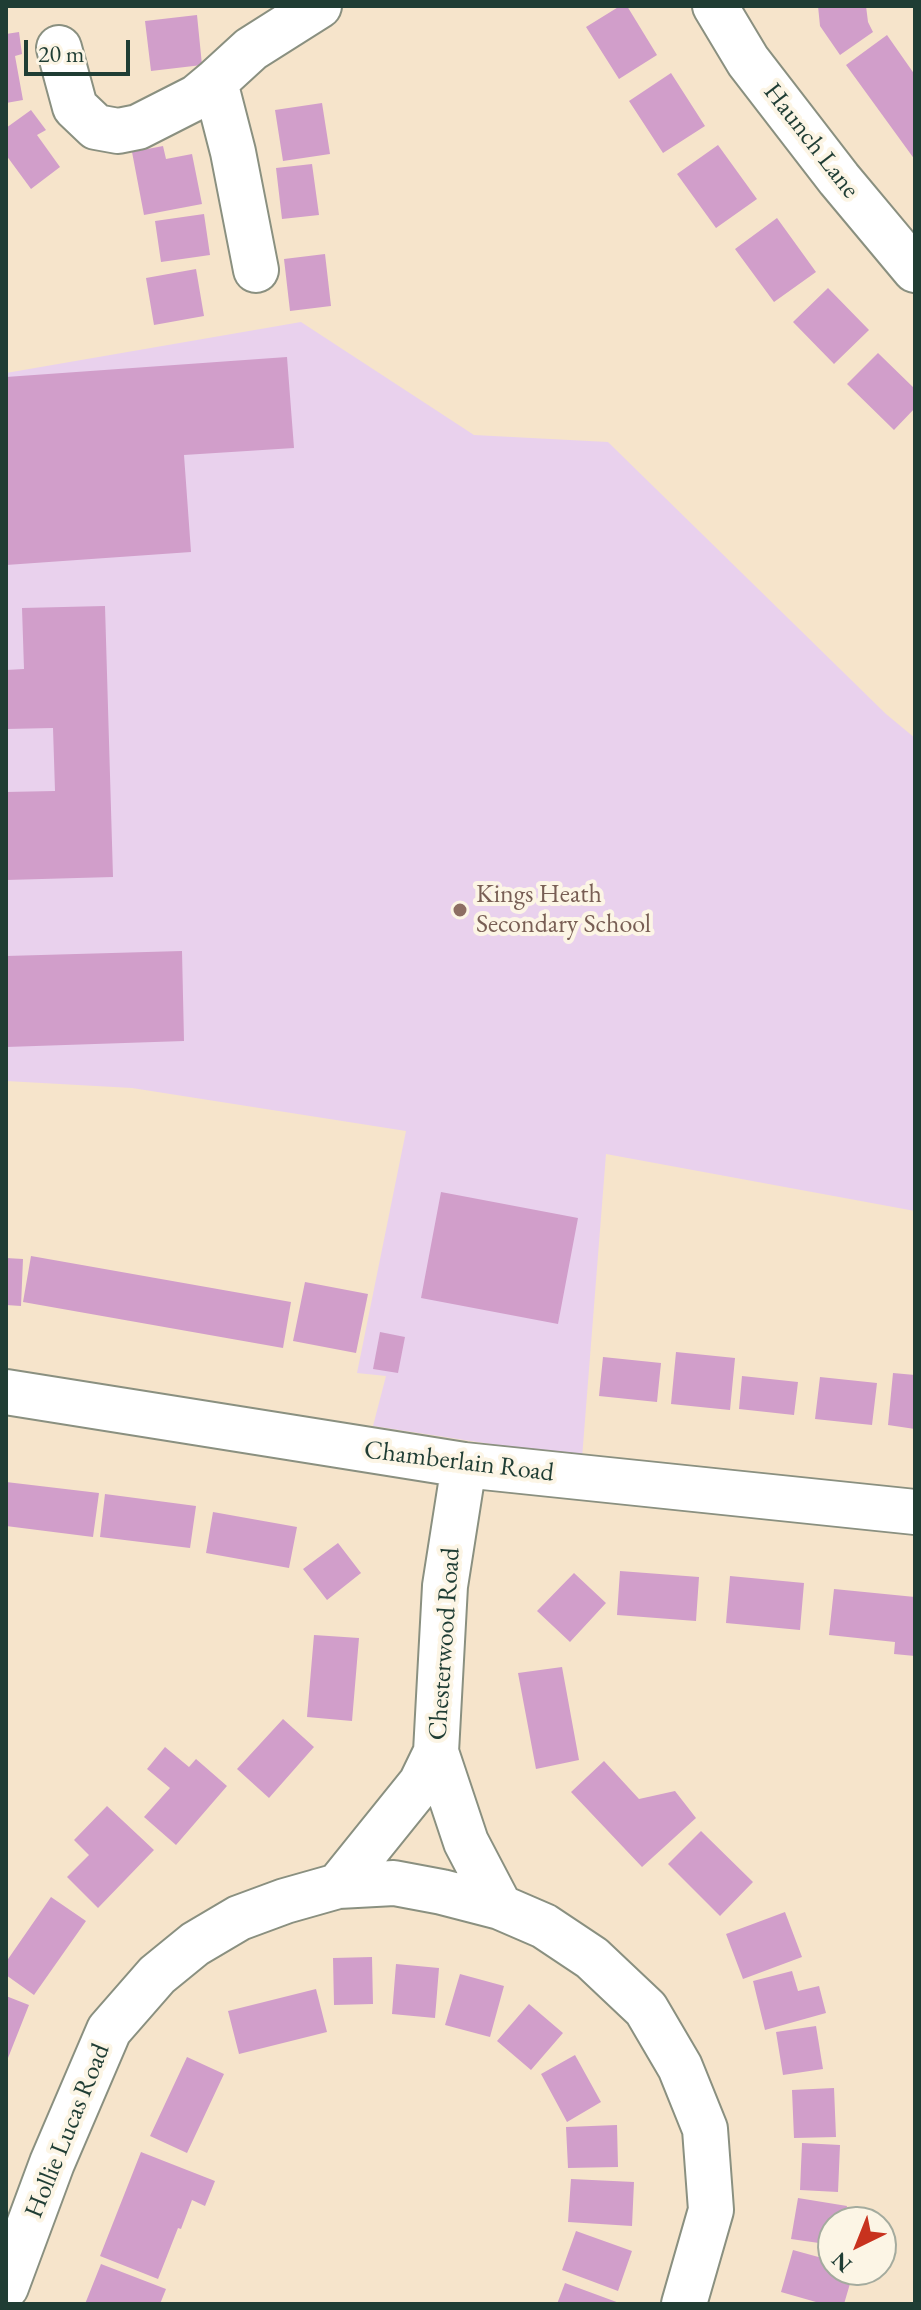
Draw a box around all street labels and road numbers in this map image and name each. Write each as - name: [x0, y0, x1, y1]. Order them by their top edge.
- street label: Haunch Lane: [756, 77, 866, 205]
- street label: Chamberlain Road: [362, 1435, 556, 1489]
- street label: Chesterwood Road: [423, 1547, 467, 1741]
- street label: Hollie Lucas Road: [19, 2039, 117, 2223]

